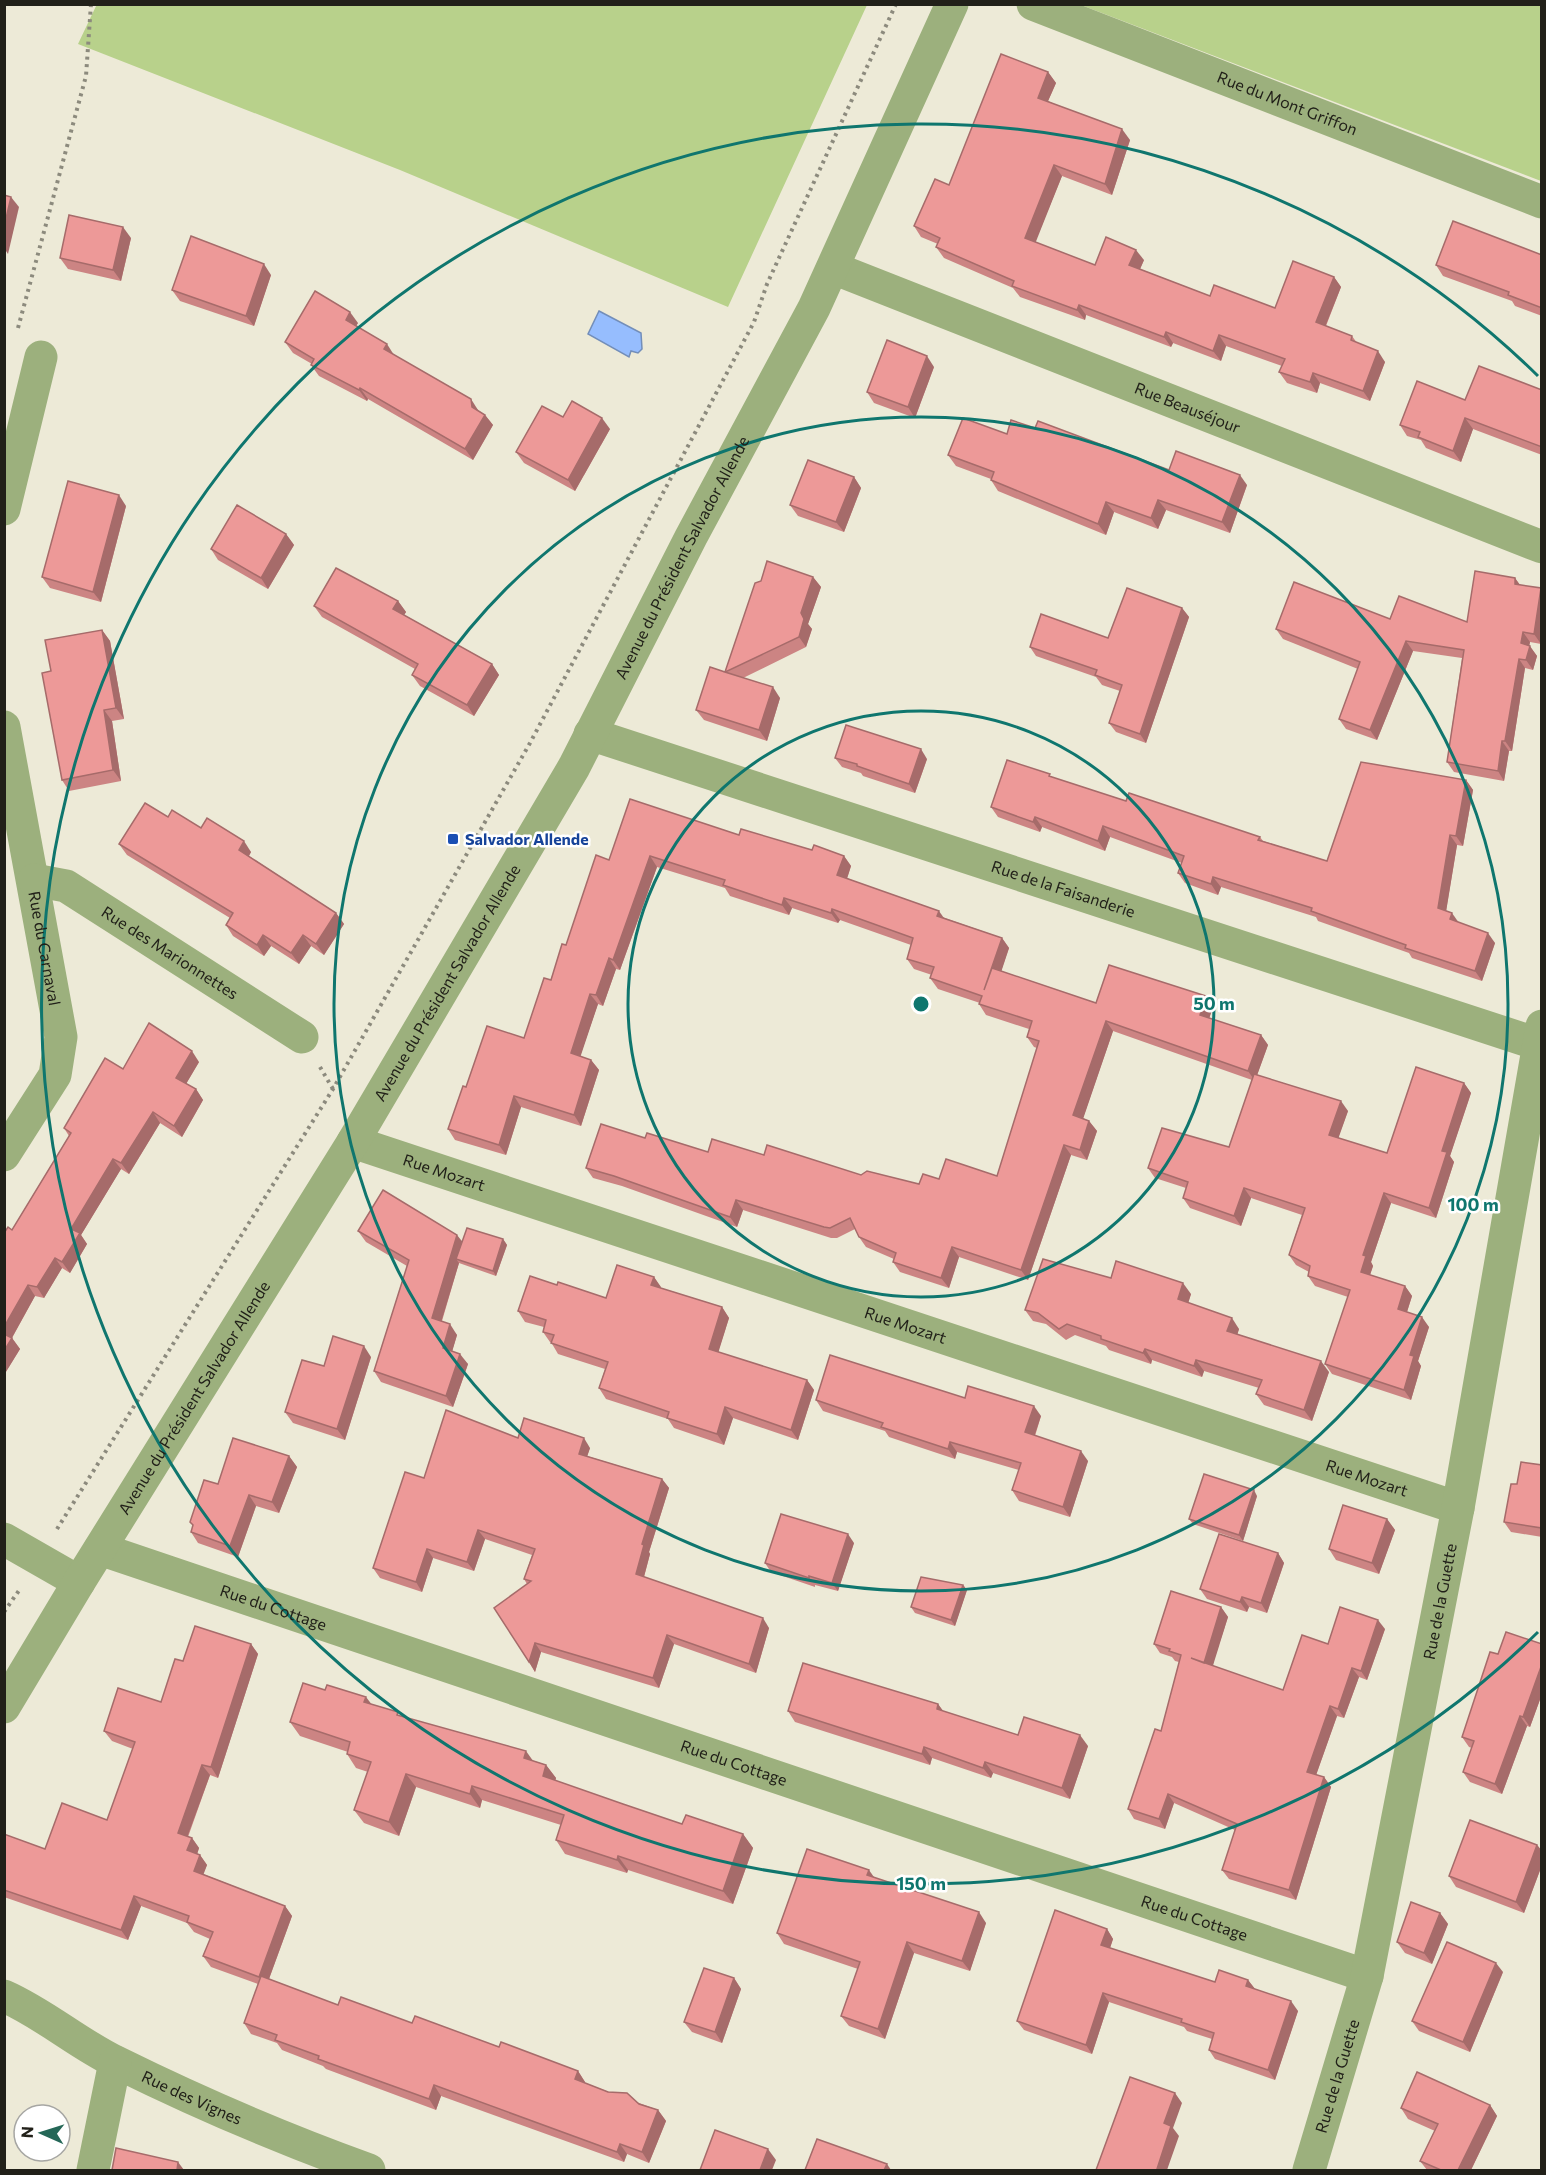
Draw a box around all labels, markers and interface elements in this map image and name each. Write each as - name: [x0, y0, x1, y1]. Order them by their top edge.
- street label: Rue du Mont Griffon: [1215, 67, 1360, 138]
- street label: Rue Beauséjour: [1132, 378, 1244, 437]
- street label: Avenue du Président Salvador Allende: [610, 432, 753, 682]
- place label: Salvador Allende: [465, 829, 589, 848]
- marker: Salvador Allende: [446, 832, 460, 846]
- street label: Rue de la Faisanderie: [989, 856, 1138, 921]
- street label: Avenue du Président Salvador Allende: [369, 861, 524, 1104]
- street label: Rue du Carnaval: [25, 889, 65, 1007]
- street label: Rue des Marionnettes: [98, 901, 242, 1003]
- text: 50 m: [1193, 992, 1235, 1014]
- centre of rings: [911, 994, 931, 1014]
- street label: Rue Mozart: [401, 1149, 488, 1194]
- text: 100 m: [1447, 1193, 1499, 1215]
- street label: Avenue du Président Salvador Allende: [114, 1277, 273, 1518]
- street label: Rue Mozart: [862, 1302, 949, 1347]
- street label: Rue Mozart: [1324, 1455, 1411, 1500]
- street label: Rue de la Guette: [1419, 1542, 1460, 1661]
- street label: Rue du Cottage: [218, 1580, 329, 1634]
- street label: Rue du Cottage: [678, 1735, 790, 1789]
- text: 150 m: [896, 1872, 946, 1894]
- street label: Rue du Cottage: [1139, 1891, 1250, 1944]
- street label: Rue de la Guette: [1311, 2017, 1363, 2135]
- street label: Rue des Vignes: [139, 2066, 245, 2128]
- north arrow: [12, 2103, 72, 2163]
- text: N: [17, 2126, 36, 2139]

